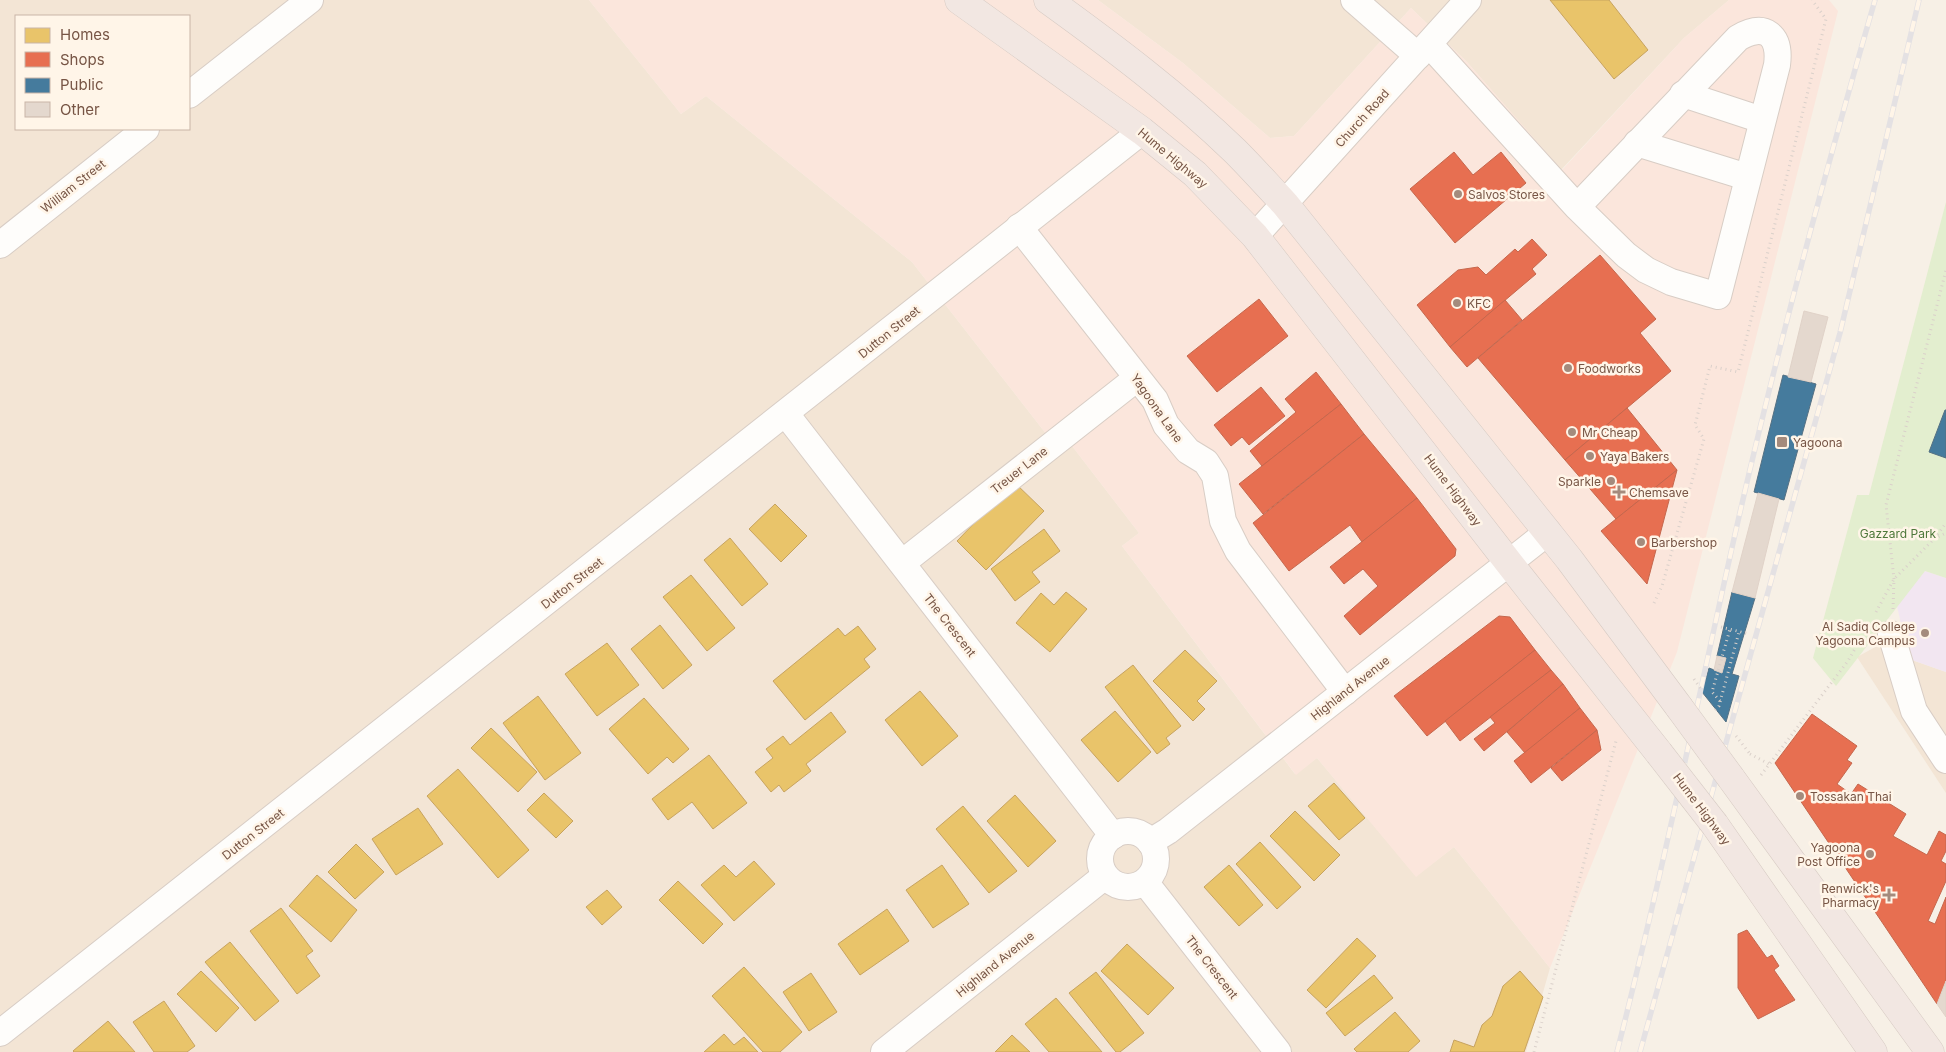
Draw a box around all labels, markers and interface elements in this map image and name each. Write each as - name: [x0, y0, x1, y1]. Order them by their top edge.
- legend: [15, 15, 190, 130]
- text: Homes: [60, 25, 110, 44]
- text: Shops: [60, 50, 105, 69]
- text: Public: [60, 75, 103, 94]
- street label: Church Road: [1332, 86, 1392, 150]
- text: Other: [60, 100, 100, 119]
- street label: Hume Highway: [1135, 125, 1211, 192]
- street label: William Street: [38, 156, 108, 216]
- place label: Salvos Stores: [1468, 187, 1545, 202]
- marker: Salvos Stores: [1452, 188, 1464, 200]
- place label: KFC: [1467, 296, 1491, 311]
- marker: KFC: [1451, 297, 1463, 309]
- street label: Dutton Street: [855, 303, 923, 361]
- place label: Foodworks: [1578, 361, 1641, 376]
- marker: Foodworks: [1562, 362, 1574, 374]
- street label: Yagoona Lane: [1128, 371, 1186, 445]
- place label: Mr Cheap: [1582, 425, 1638, 440]
- marker: Mr Cheap: [1566, 426, 1578, 438]
- marker: Yagoona: [1775, 435, 1789, 449]
- place label: Yagoona: [1793, 435, 1843, 450]
- street label: Treuer Lane: [988, 443, 1050, 497]
- place label: Yaya Bakers: [1600, 449, 1669, 464]
- marker: Yaya Bakers: [1584, 450, 1596, 462]
- street label: Hume Highway: [1421, 451, 1485, 529]
- place label: Sparkle: [1558, 474, 1601, 489]
- marker: Sparkle: [1605, 475, 1617, 487]
- place label: Chemsave: [1629, 485, 1689, 500]
- marker: Chemsave: [1613, 486, 1625, 498]
- park label: Gazzard Park: [1860, 526, 1937, 541]
- place label: Barbershop: [1651, 535, 1717, 550]
- marker: Barbershop: [1635, 536, 1647, 548]
- street label: Dutton Street: [538, 554, 606, 612]
- street label: The Crescent: [921, 590, 980, 660]
- place label: Al Sadiq College Yagoona Campus: [1815, 619, 1915, 648]
- marker: Al Sadiq College Yagoona Campus: [1919, 627, 1931, 639]
- street label: Highland Avenue: [1308, 653, 1392, 723]
- street label: Hume Highway: [1670, 770, 1734, 848]
- place label: Tossakan Thai: [1810, 789, 1892, 804]
- marker: Tossakan Thai: [1794, 790, 1806, 802]
- street label: Dutton Street: [219, 805, 287, 863]
- place label: Yagoona Post Office: [1797, 840, 1860, 869]
- marker: Yagoona Post Office: [1864, 848, 1876, 860]
- place label: Renwick's Pharmacy: [1821, 881, 1879, 910]
- marker: Renwick's Pharmacy: [1883, 889, 1895, 901]
- street label: Highland Avenue: [953, 928, 1037, 1000]
- street label: The Crescent: [1183, 932, 1242, 1002]

